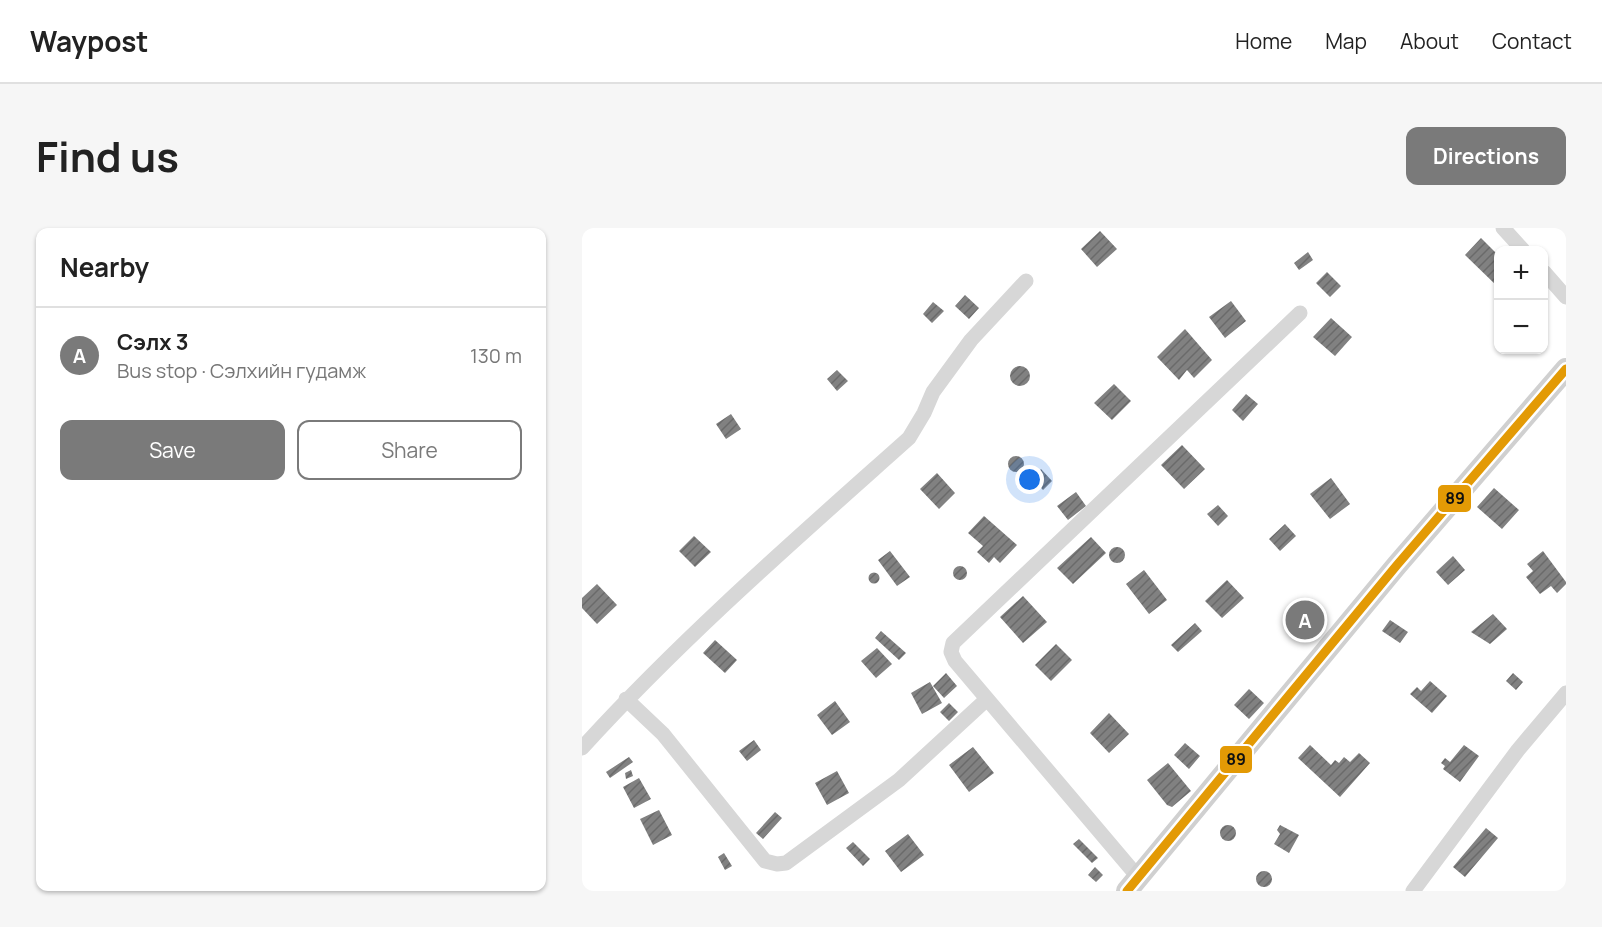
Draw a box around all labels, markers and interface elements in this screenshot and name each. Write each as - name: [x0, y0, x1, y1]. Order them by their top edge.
- text: Waypost: [30, 22, 149, 60]
- text: Home: [1235, 27, 1292, 55]
- text: Map: [1325, 27, 1367, 55]
- text: About: [1400, 27, 1459, 55]
- text: Contact: [1492, 27, 1572, 55]
- text: Find us: [36, 127, 179, 185]
- button: Directions: [1406, 127, 1566, 185]
- map controls: [1494, 246, 1548, 354]
- button: +: [1494, 246, 1548, 300]
- text: Nearby: [60, 249, 149, 285]
- button: −: [1494, 300, 1548, 354]
- text: Сэлх 3: [117, 327, 189, 357]
- text: A: [73, 342, 86, 369]
- text: 130 m: [470, 342, 522, 369]
- text: Bus stop · Сэлхийн гудамж: [117, 357, 366, 384]
- button: Save: [60, 420, 285, 480]
- button: Share: [297, 420, 522, 480]
- your location: [1015, 465, 1044, 494]
- line badge: 89: [1437, 484, 1472, 513]
- text: 89: [1445, 487, 1465, 509]
- pin: A: [1286, 598, 1324, 642]
- line badge: 89: [1219, 745, 1253, 774]
- text: 89: [1226, 748, 1246, 770]

